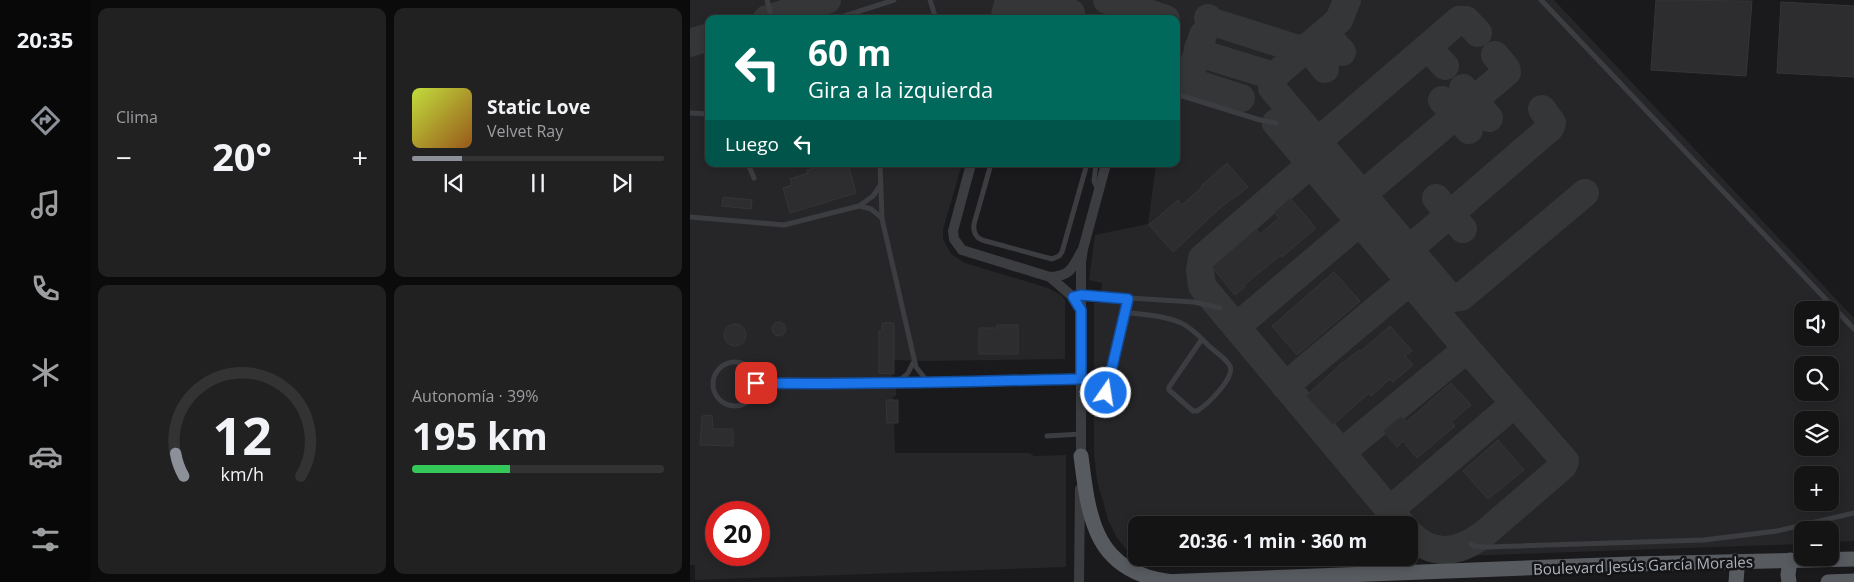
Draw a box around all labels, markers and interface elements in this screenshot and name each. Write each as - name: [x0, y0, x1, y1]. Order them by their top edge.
- text: 20:35: [17, 24, 73, 54]
- text: 60 m: [808, 29, 891, 76]
- icon: left: [725, 35, 790, 100]
- text: Gira a la izquierda: [808, 74, 993, 104]
- text: Static Love: [487, 94, 590, 120]
- icon: directions: [28, 103, 63, 138]
- text: Clima: [116, 106, 158, 128]
- text: Velvet Ray: [487, 120, 563, 142]
- text: 20°: [212, 130, 272, 182]
- icon: left: [789, 130, 817, 158]
- text: Luego: [725, 131, 779, 157]
- text: −: [116, 138, 132, 176]
- text: +: [352, 138, 368, 176]
- icon: previous: [440, 169, 468, 197]
- icon: pause: [524, 169, 552, 197]
- icon: next: [608, 169, 636, 197]
- icon: music: [28, 187, 63, 222]
- icon: phone: [28, 271, 63, 306]
- map controls: [1794, 301, 1839, 566]
- button: sound: [1794, 301, 1839, 346]
- icon: climate: [28, 355, 63, 390]
- button: search: [1794, 356, 1839, 401]
- pin: [735, 362, 777, 404]
- position arrow: [1079, 366, 1131, 418]
- icon: arrive: [742, 369, 770, 397]
- text: Autonomía · 39%: [412, 385, 538, 407]
- text: 12: [212, 399, 272, 470]
- text: 195 km: [412, 409, 548, 461]
- button: layers: [1794, 411, 1839, 456]
- icon: car: [28, 439, 63, 474]
- text: km/h: [220, 462, 264, 486]
- button: +: [1794, 466, 1839, 511]
- speed limit sign: 20: [705, 501, 770, 566]
- button: −: [1794, 521, 1839, 566]
- icon: filters: [28, 522, 63, 557]
- text: 20:36 · 1 min · 360 m: [1179, 528, 1367, 554]
- street label: Boulevard Jesús García Morales: [1533, 551, 1753, 579]

